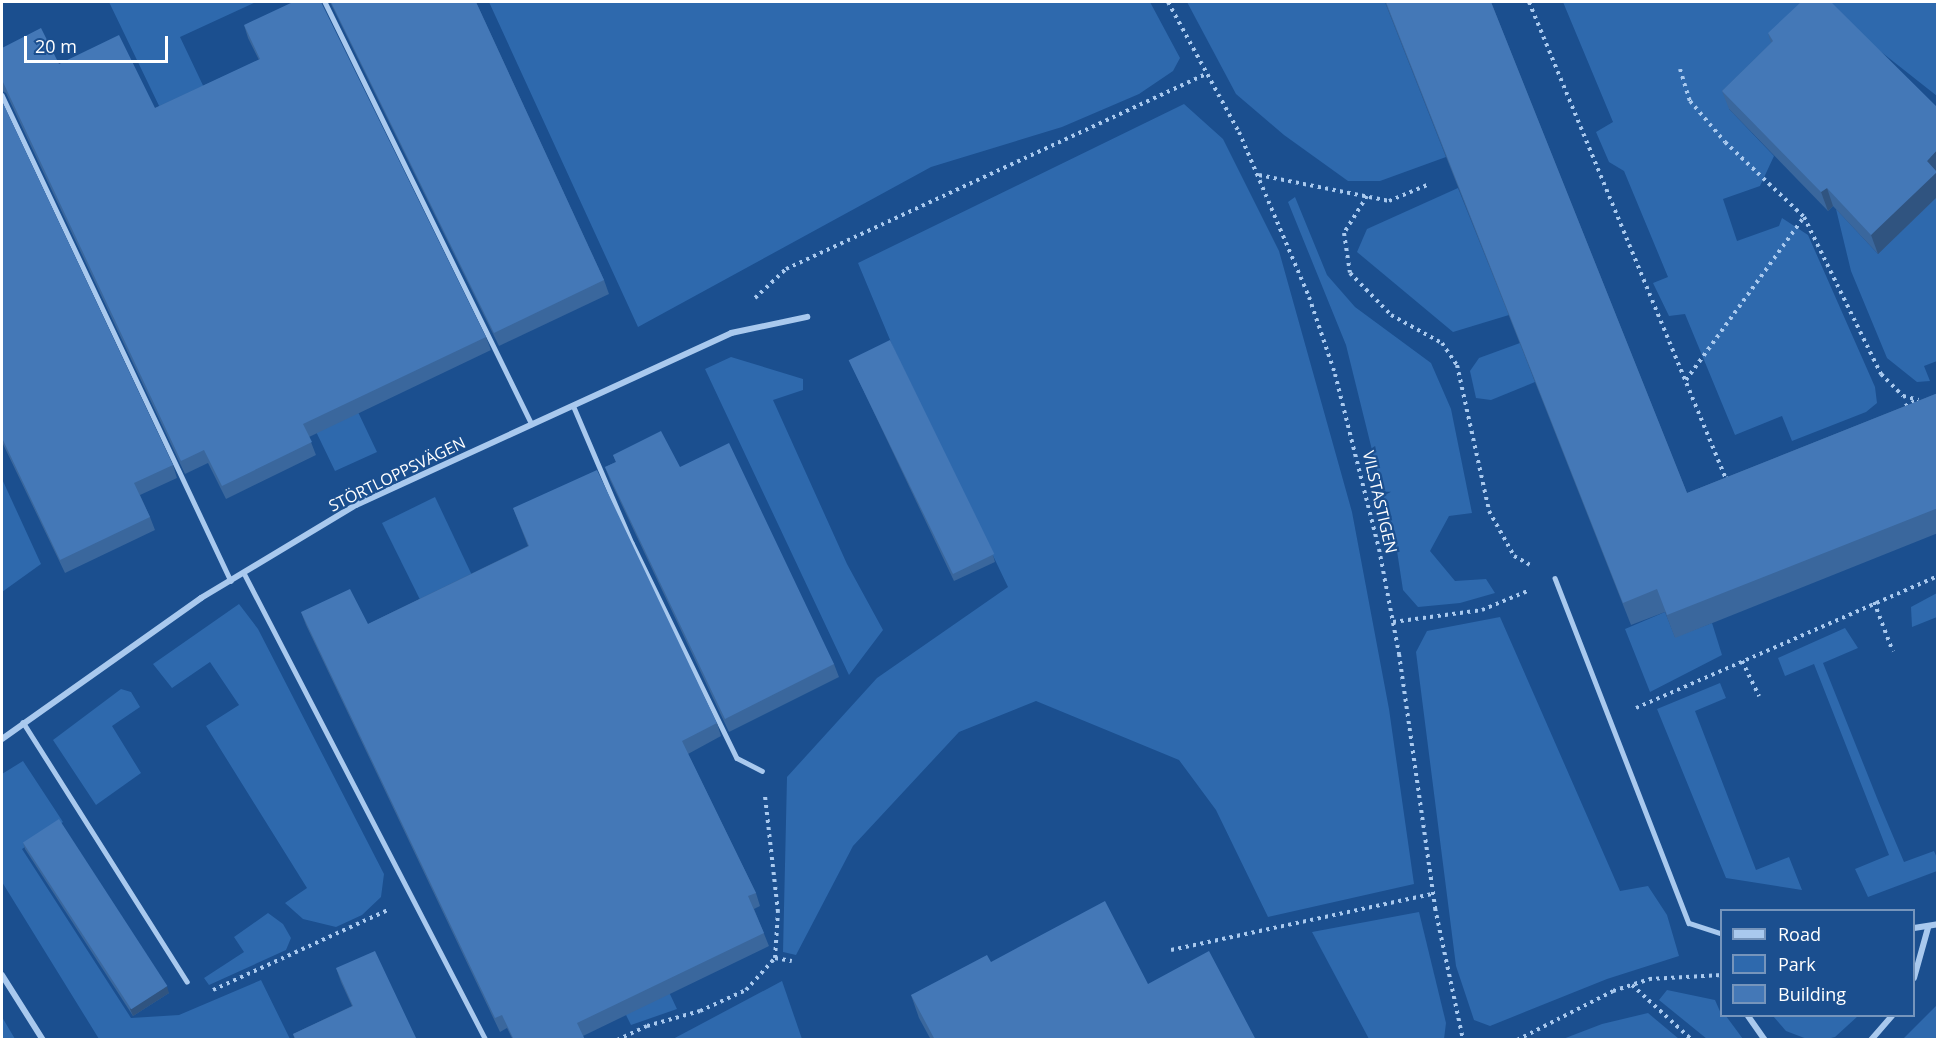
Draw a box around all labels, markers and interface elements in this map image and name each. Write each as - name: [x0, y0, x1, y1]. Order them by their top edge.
- scale bar: [27, 24, 171, 62]
- text: 20 m: [35, 34, 77, 58]
- street label: STÖRTLOPPSVÄGEN: [325, 433, 469, 515]
- street label: VILSTASTIGEN: [1359, 449, 1401, 555]
- legend: [1720, 909, 1915, 1017]
- text: Road: [1778, 922, 1821, 946]
- text: Park: [1778, 952, 1816, 976]
- text: Building: [1778, 982, 1846, 1006]

